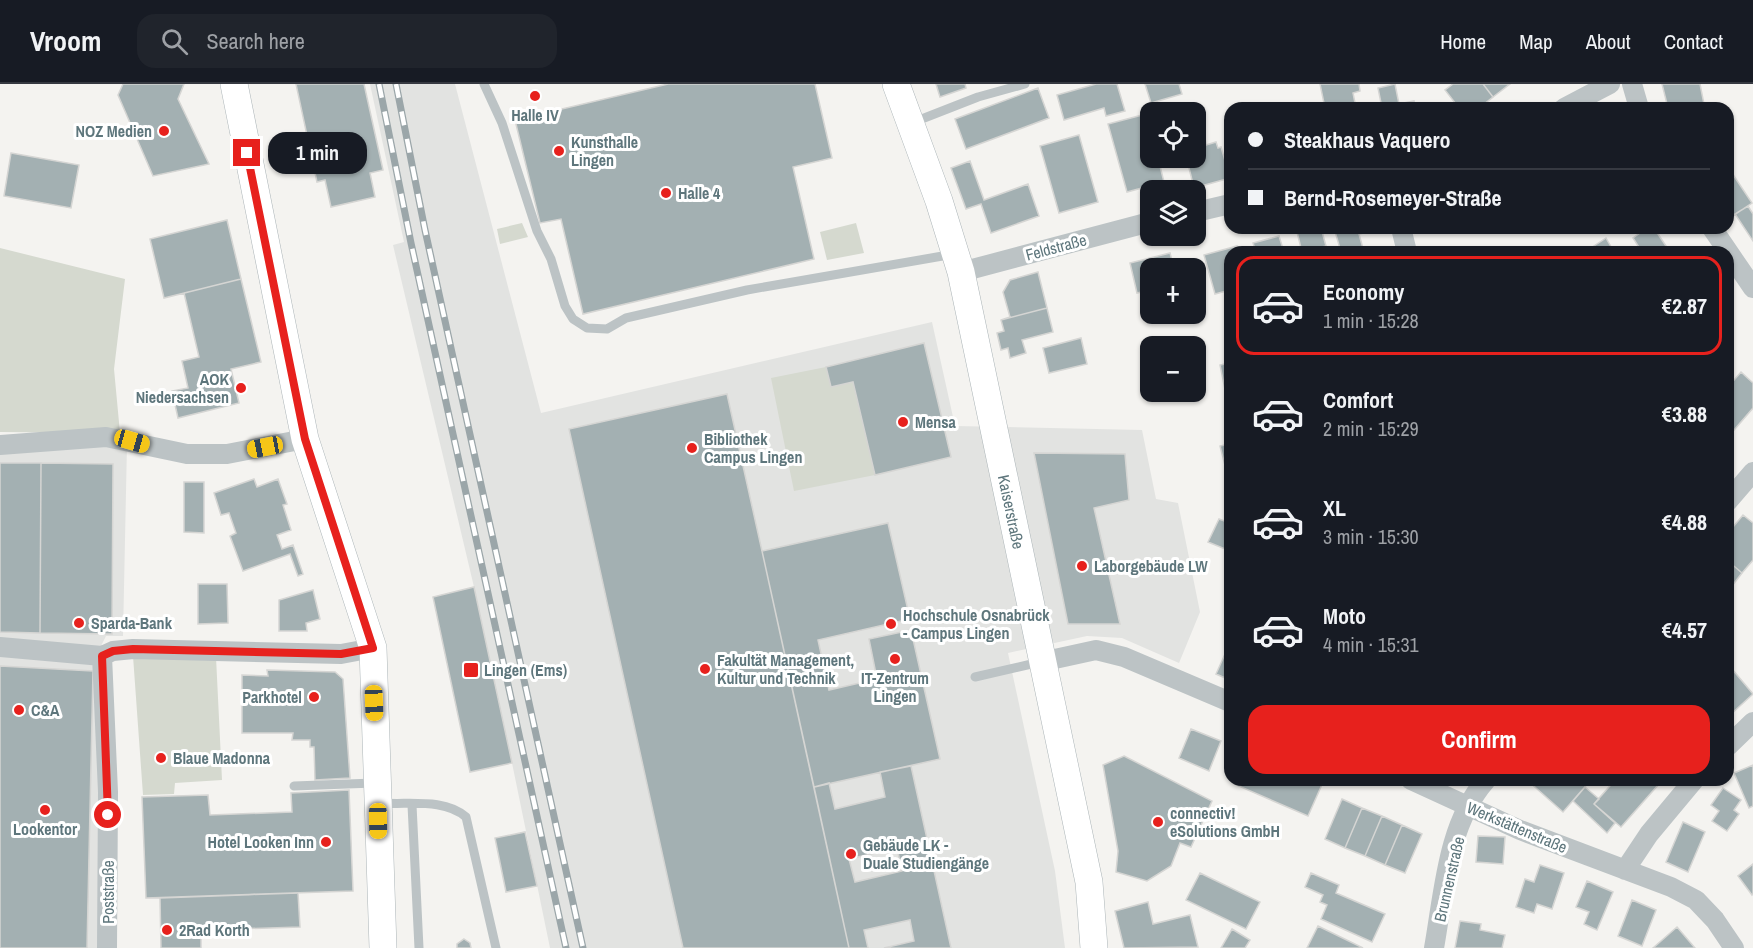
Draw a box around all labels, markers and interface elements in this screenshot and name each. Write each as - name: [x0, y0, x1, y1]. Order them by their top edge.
- search box: [137, 14, 557, 68]
- text: Vroom: [30, 22, 101, 60]
- icon: search: [158, 25, 191, 58]
- text: Search here: [206, 26, 305, 56]
- text: Home: [1440, 27, 1486, 56]
- text: Map: [1519, 27, 1553, 56]
- text: About: [1586, 27, 1631, 56]
- text: Contact: [1664, 27, 1723, 56]
- marker: Halle IV: [528, 89, 542, 103]
- map controls: [1140, 102, 1206, 402]
- button: locate: [1140, 102, 1206, 168]
- place label: Halle IV: [511, 104, 559, 126]
- place label: NOZ Medien: [75, 120, 152, 142]
- marker: NOZ Medien: [157, 124, 171, 138]
- text: Steakhaus Vaquero: [1284, 125, 1450, 155]
- place label: Kunsthalle Lingen: [571, 131, 638, 171]
- callout: 1 min: [268, 132, 367, 174]
- route end: [233, 139, 260, 166]
- text: 1 min: [296, 139, 339, 166]
- marker: Kunsthalle Lingen: [552, 144, 566, 158]
- button: layers: [1140, 180, 1206, 246]
- place label: Halle 4: [678, 182, 721, 204]
- text: Bernd-Rosemeyer-Straße: [1284, 183, 1502, 213]
- marker: Halle 4: [659, 186, 673, 200]
- street label: Feldstraße: [1023, 228, 1089, 266]
- button: +: [1140, 258, 1206, 324]
- text: Economy: [1323, 277, 1404, 307]
- icon: car: [1251, 279, 1305, 333]
- text: €2.87: [1662, 291, 1707, 321]
- text: 1 min · 15:28: [1323, 307, 1419, 334]
- button: −: [1140, 336, 1206, 402]
- place label: AOK Niedersachsen: [136, 368, 230, 408]
- marker: AOK Niedersachsen: [234, 381, 248, 395]
- text: Comfort: [1323, 385, 1393, 415]
- icon: car: [1251, 387, 1305, 441]
- text: €3.88: [1662, 399, 1707, 429]
- place label: Mensa: [915, 411, 957, 433]
- marker: Mensa: [896, 415, 910, 429]
- text: 2 min · 15:29: [1323, 415, 1419, 442]
- car: [112, 427, 152, 455]
- place label: Bibliothek Campus Lingen: [704, 428, 802, 468]
- car: [246, 435, 284, 459]
- marker: Bibliothek Campus Lingen: [685, 441, 699, 455]
- street label: Kaiserstraße: [993, 473, 1030, 551]
- text: XL: [1323, 493, 1346, 523]
- icon: car: [1251, 495, 1305, 549]
- text: €4.88: [1662, 507, 1707, 537]
- text: 3 min · 15:30: [1323, 523, 1419, 550]
- place label: Laborgebäude LW: [1094, 555, 1208, 577]
- marker: Laborgebäude LW: [1075, 559, 1089, 573]
- text: Moto: [1323, 601, 1366, 631]
- icon: car: [1251, 603, 1305, 657]
- place label: Hochschule Osnabrück - Campus Lingen: [903, 604, 1050, 644]
- place label: Sparda-Bank: [91, 612, 173, 634]
- text: €4.57: [1662, 615, 1707, 645]
- marker: Sparda-Bank: [72, 616, 86, 630]
- marker: Hochschule Osnabrück - Campus Lingen: [884, 617, 898, 631]
- text: 4 min · 15:31: [1323, 631, 1419, 658]
- place label: Fakultät Management, Kultur und Technik: [717, 649, 854, 689]
- marker: IT-Zentrum Lingen: [888, 652, 902, 666]
- place label: Lingen (Ems): [484, 659, 567, 681]
- marker: Lingen (Ems): [462, 661, 480, 679]
- marker: Fakultät Management, Kultur und Technik: [698, 662, 712, 676]
- place label: IT-Zentrum Lingen: [861, 667, 929, 707]
- car: [364, 685, 384, 721]
- place label: Parkhotel: [242, 686, 302, 708]
- marker: Parkhotel: [307, 690, 321, 704]
- place label: C&A: [31, 699, 60, 721]
- marker: C&A: [12, 703, 26, 717]
- button: Confirm: [1248, 705, 1710, 774]
- place label: Blaue Madonna: [173, 747, 271, 769]
- marker: Blaue Madonna: [154, 751, 168, 765]
- street label: Werkstättenstraße: [1463, 796, 1571, 858]
- route start: [94, 801, 121, 828]
- place label: connectiv! eSolutions GmbH: [1170, 802, 1280, 842]
- marker: Lookentor: [38, 803, 52, 817]
- car: [369, 803, 387, 839]
- marker: connectiv! eSolutions GmbH: [1151, 815, 1165, 829]
- place label: Lookentor: [13, 818, 78, 840]
- place label: Hotel Looken Inn: [208, 831, 314, 853]
- place label: Gebäude LK - Duale Studiengänge: [863, 834, 989, 874]
- street label: Brunnenstraße: [1429, 834, 1469, 924]
- marker: Hotel Looken Inn: [319, 835, 333, 849]
- marker: Gebäude LK - Duale Studiengänge: [844, 847, 858, 861]
- street label: Poststraße: [97, 860, 119, 924]
- place label: 2Rad Korth: [179, 919, 250, 941]
- marker: 2Rad Korth: [160, 923, 174, 937]

